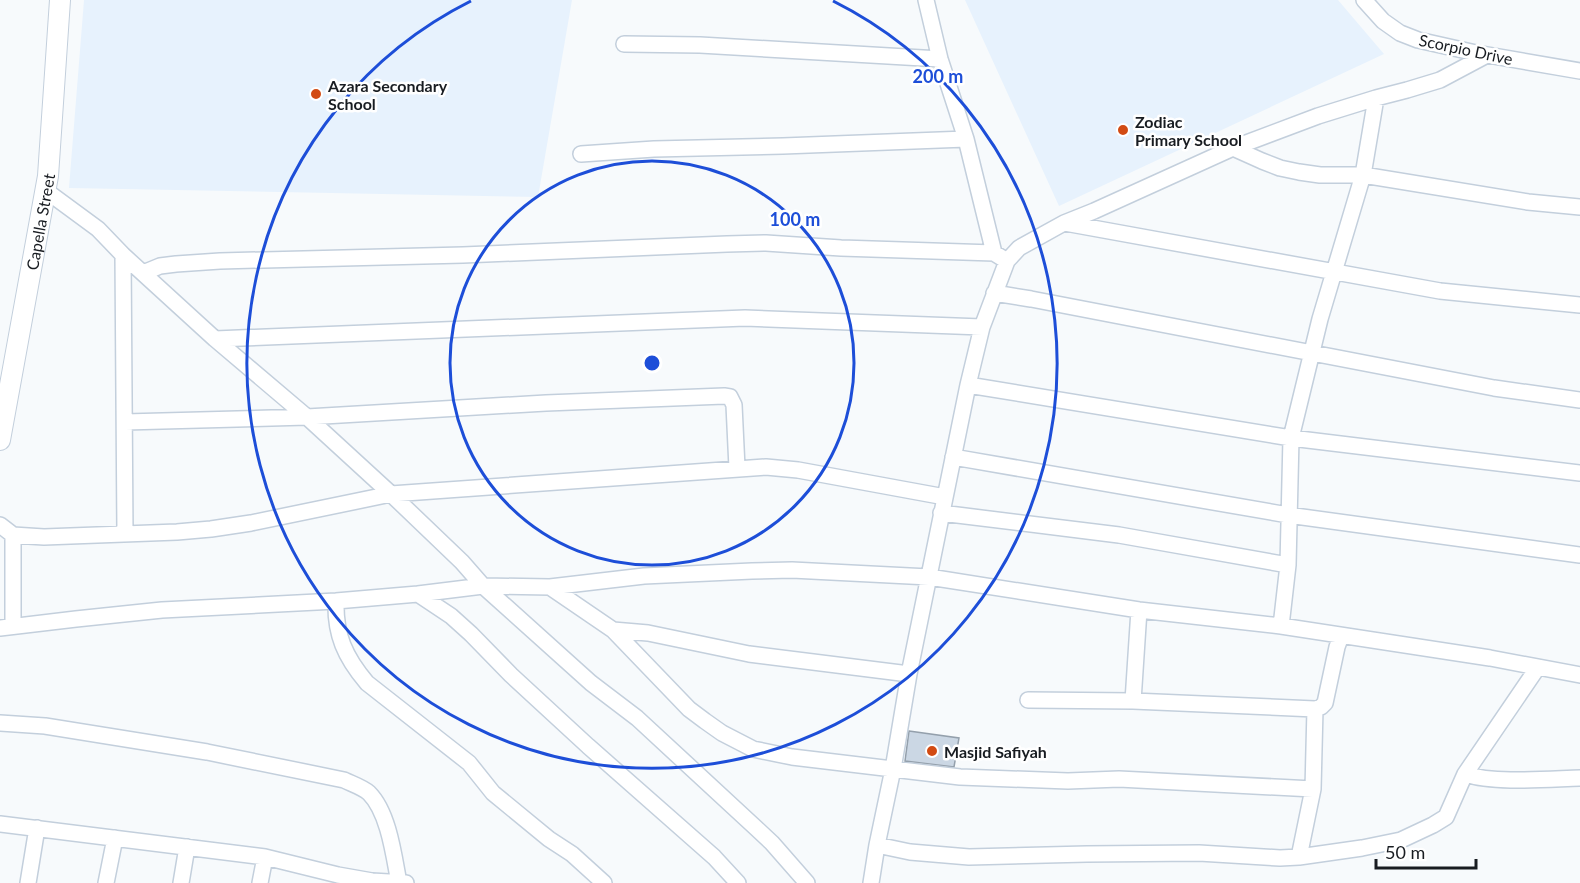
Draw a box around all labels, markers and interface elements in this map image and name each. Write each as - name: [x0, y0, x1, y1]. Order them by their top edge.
- street label: Scorpio Drive: [1417, 30, 1515, 68]
- text: 200 m: [913, 65, 963, 87]
- place label: Azara Secondary School: [327, 76, 448, 113]
- marker: Azara Secondary School: [309, 87, 323, 101]
- place label: Zodiac Primary School: [1135, 112, 1242, 149]
- marker: Zodiac Primary School: [1116, 123, 1130, 137]
- street label: Capella Street: [22, 171, 58, 271]
- text: 100 m: [770, 208, 820, 230]
- centre of rings: [642, 353, 662, 373]
- place label: Masjid Safiyah: [944, 742, 1047, 761]
- marker: Masjid Safiyah: [925, 744, 939, 758]
- scale bar: [1376, 832, 1476, 870]
- text: 50 m: [1385, 841, 1425, 863]

